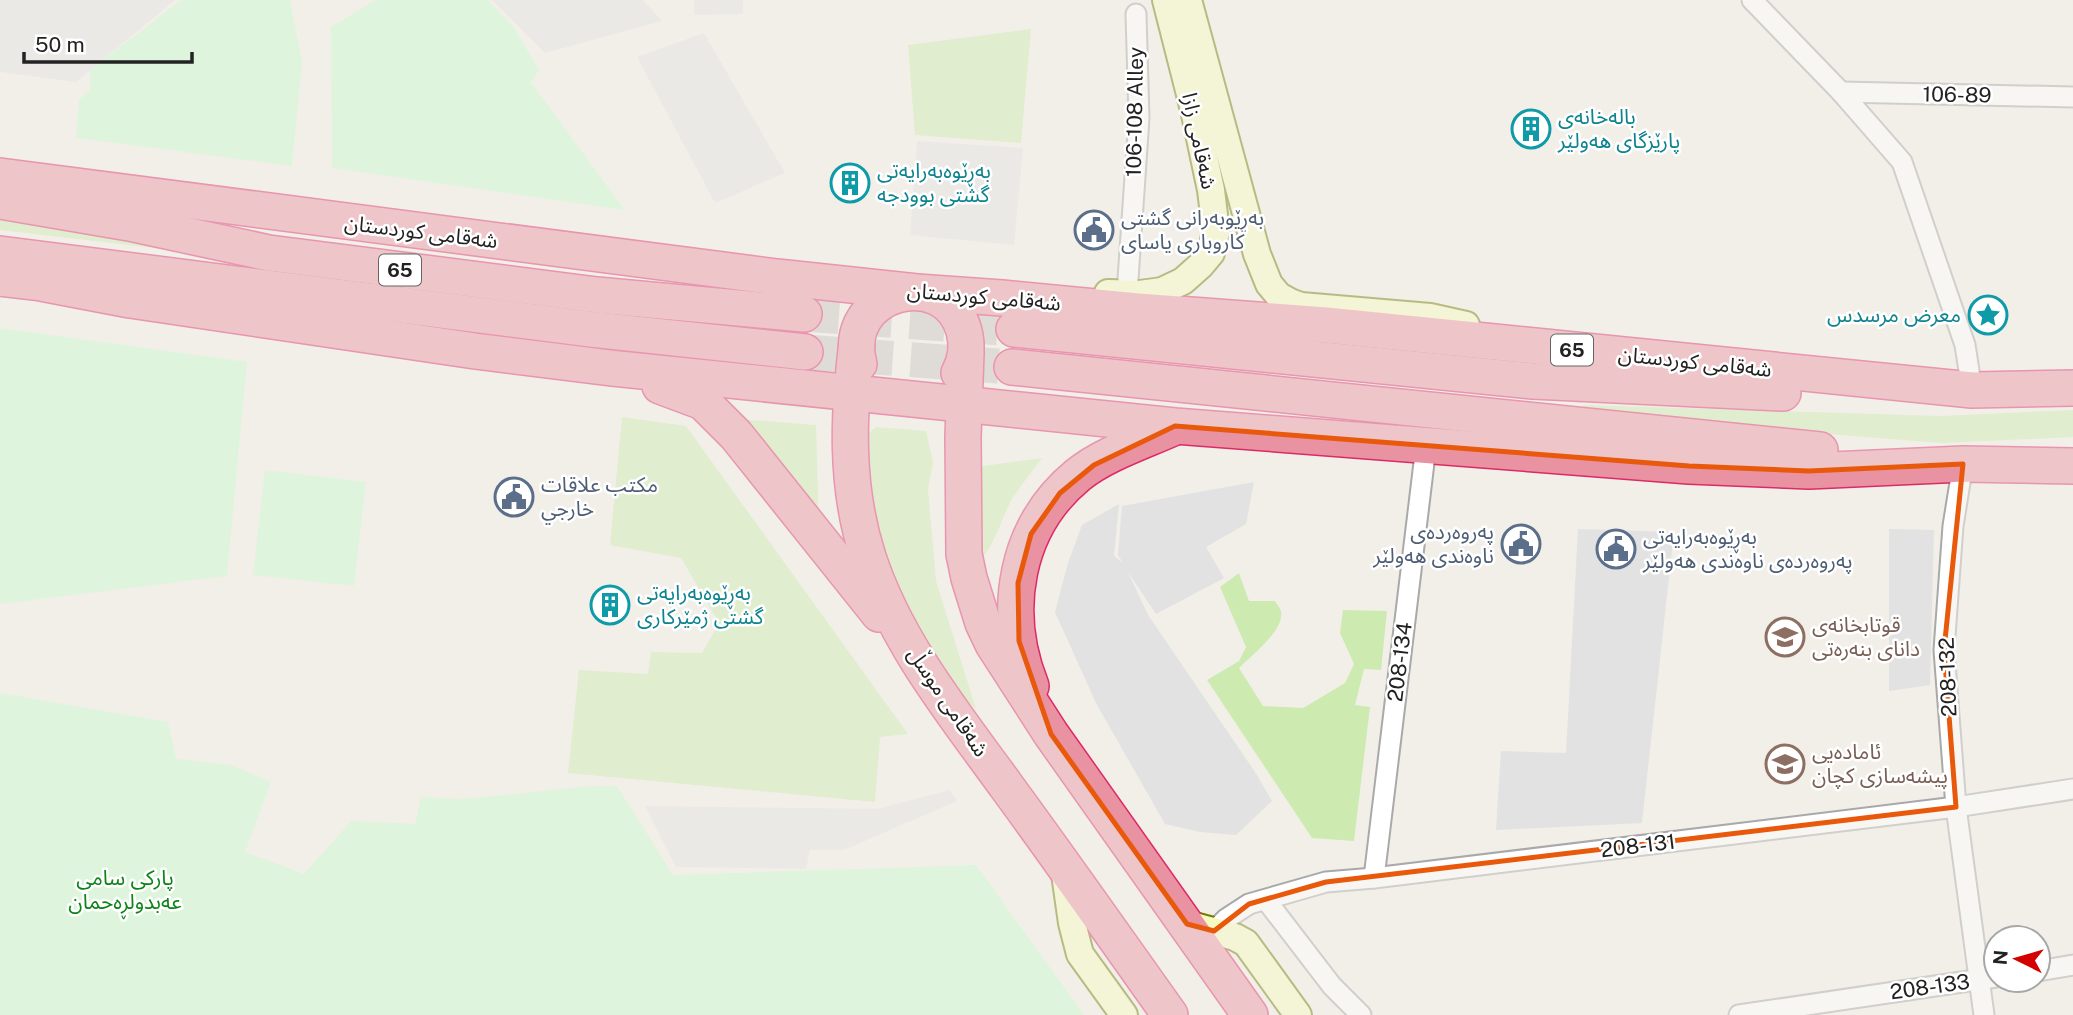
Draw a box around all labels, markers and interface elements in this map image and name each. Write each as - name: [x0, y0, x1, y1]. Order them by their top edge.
- scale bar: [24, 21, 192, 65]
- text: 50 m: [35, 32, 85, 57]
- street label: 106-108 Alley: [1121, 47, 1148, 177]
- street label: 106-89: [1922, 81, 1992, 108]
- street label: شەقامی زازا: [1177, 90, 1222, 191]
- place label: بالەخانەی پارێزگای هەولێر: [1557, 104, 1680, 154]
- building icon: بالەخانەی پارێزگای هەولێر: [1510, 108, 1552, 150]
- place label: بەڕێوەبەرایەتی گشتی بوودجە: [877, 158, 991, 207]
- building icon: بەڕێوەبەرایەتی گشتی بوودجە: [829, 162, 871, 204]
- place label: بەڕێوبەرانی گشتی کاروباری یاسای: [1121, 205, 1264, 254]
- public building icon: بەڕێوبەرانی گشتی کاروباری یاسای: [1073, 209, 1115, 251]
- street label: شەقامی کوردستان: [343, 210, 499, 253]
- road number: 65: [379, 254, 421, 286]
- street label: شەقامی کوردستان: [906, 277, 1062, 316]
- place icon: معرض مرسدس: [1967, 294, 2009, 336]
- place label: معرض مرسدس: [1827, 302, 1961, 327]
- road number: 65: [1551, 334, 1593, 366]
- street label: شەقامی کوردستان: [1617, 341, 1773, 382]
- place label: مكتب علاقات خارجي: [541, 472, 658, 525]
- public building icon: مكتب علاقات خارجي: [493, 476, 535, 518]
- place label: پەروەردەی ناوەندی هەولێر: [1372, 519, 1494, 568]
- public building icon: پەروەردەی ناوەندی هەولێر: [1500, 523, 1542, 565]
- place label: بەڕێوەبەرایەتی پەروەردەی ناوەندی هەولێر: [1642, 524, 1853, 574]
- public building icon: بەڕێوەبەرایەتی پەروەردەی ناوەندی هەولێر: [1595, 528, 1637, 570]
- place label: بەڕێوەبەرایەتی گشتی ژمێركاری: [637, 580, 764, 629]
- building icon: بەڕێوەبەرایەتی گشتی ژمێركاری: [589, 584, 631, 626]
- place label: قوتابخانەی دانای بنەرەتی: [1812, 612, 1920, 661]
- school or university icon: قوتابخانەی دانای بنەرەتی: [1764, 616, 1806, 658]
- street label: 208-134: [1382, 621, 1417, 703]
- street label: 208-132: [1934, 637, 1961, 717]
- street label: شەقامی موسڵ: [903, 641, 997, 761]
- place label: ئامادەیی پیشەسازی کچان: [1812, 739, 1948, 789]
- school or university icon: ئامادەیی پیشەسازی کچان: [1764, 743, 1806, 785]
- street label: 208-131: [1599, 828, 1677, 863]
- park label: پارکی سامی عەبدولڕەحمان: [68, 865, 182, 920]
- north arrow: [1982, 924, 2052, 994]
- text: N: [1988, 949, 2012, 966]
- street label: 208-133: [1889, 969, 1971, 1004]

